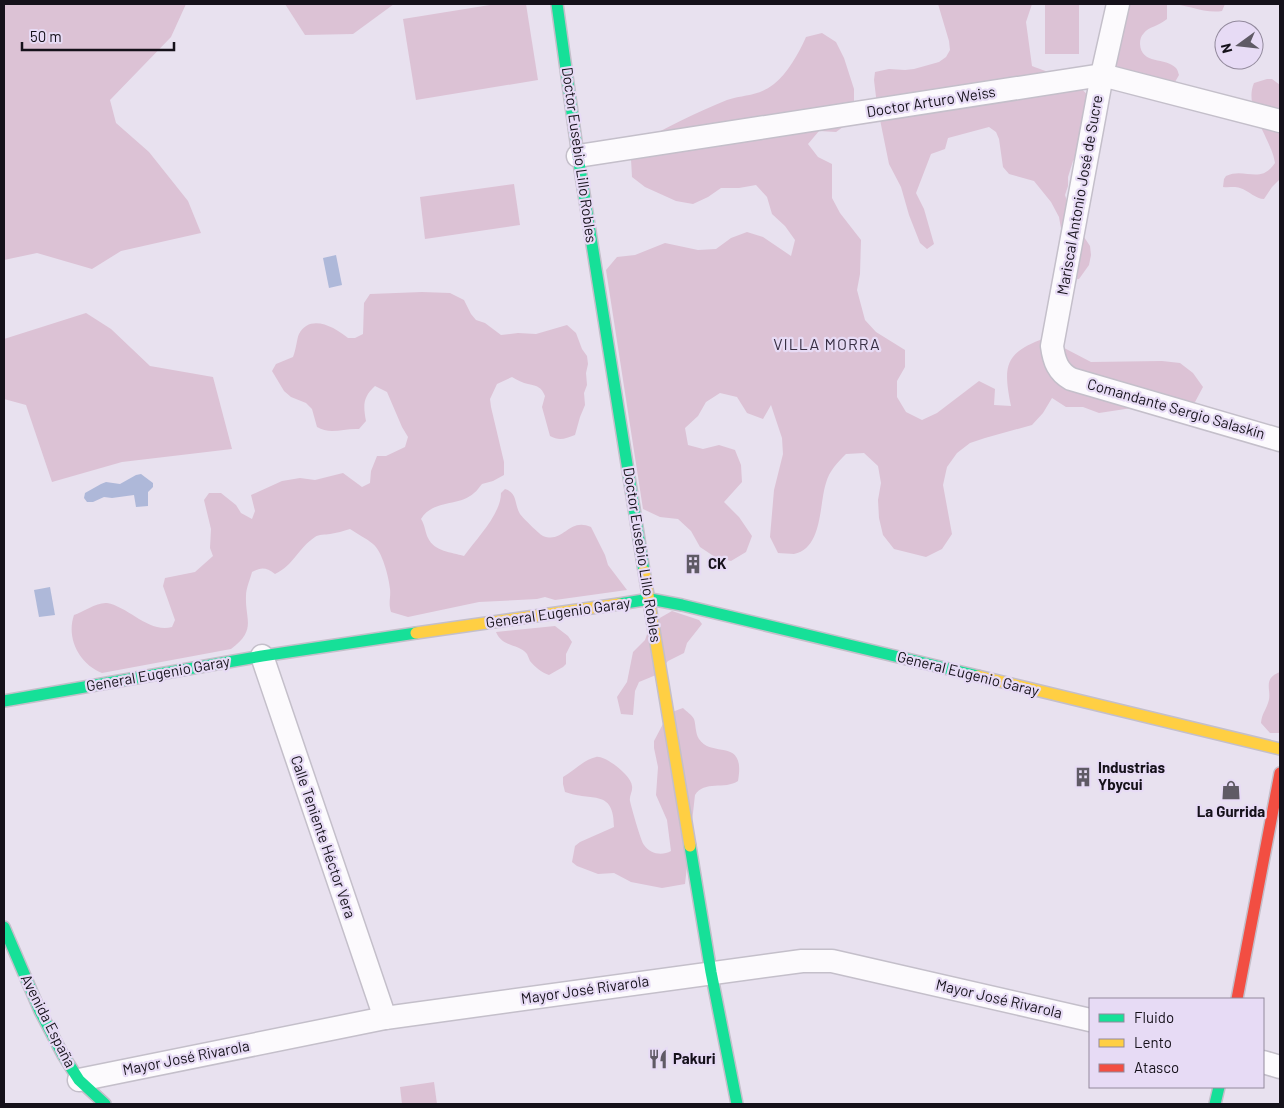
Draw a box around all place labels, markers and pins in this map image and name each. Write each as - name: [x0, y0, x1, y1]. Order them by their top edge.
- building icon: CK: [682, 553, 704, 575]
- place label: CK: [708, 554, 727, 572]
- place label: Industrias Ybycui: [1098, 758, 1165, 793]
- building icon: Industrias Ybycui: [1072, 766, 1094, 788]
- shop icon: La Gurrida: [1220, 779, 1242, 801]
- place label: La Gurrida: [1197, 802, 1265, 820]
- restaurant icon: Pakuri: [647, 1048, 669, 1070]
- place label: Pakuri: [673, 1049, 716, 1067]

